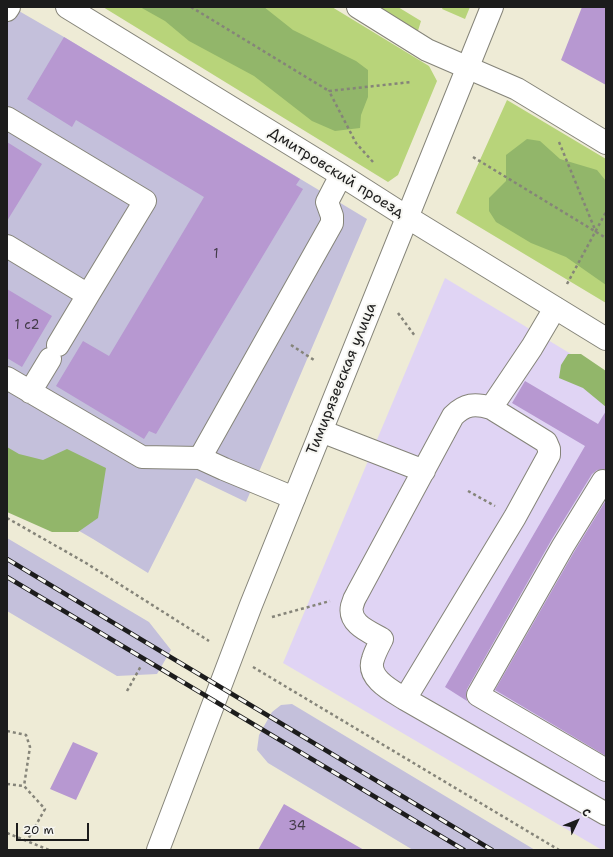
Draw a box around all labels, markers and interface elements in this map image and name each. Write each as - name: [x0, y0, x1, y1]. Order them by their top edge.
- street label: Дмитровский проезд: [265, 124, 407, 222]
- house number: 1: [213, 247, 219, 263]
- street label: Тимирязевская улица: [303, 300, 381, 458]
- house number: 1 с2: [15, 318, 39, 334]
- north arrow: [557, 801, 597, 841]
- text: С: [578, 805, 594, 820]
- scale bar: [18, 815, 91, 841]
- house number: 34: [288, 819, 306, 835]
- text: 20 m: [23, 822, 54, 838]

